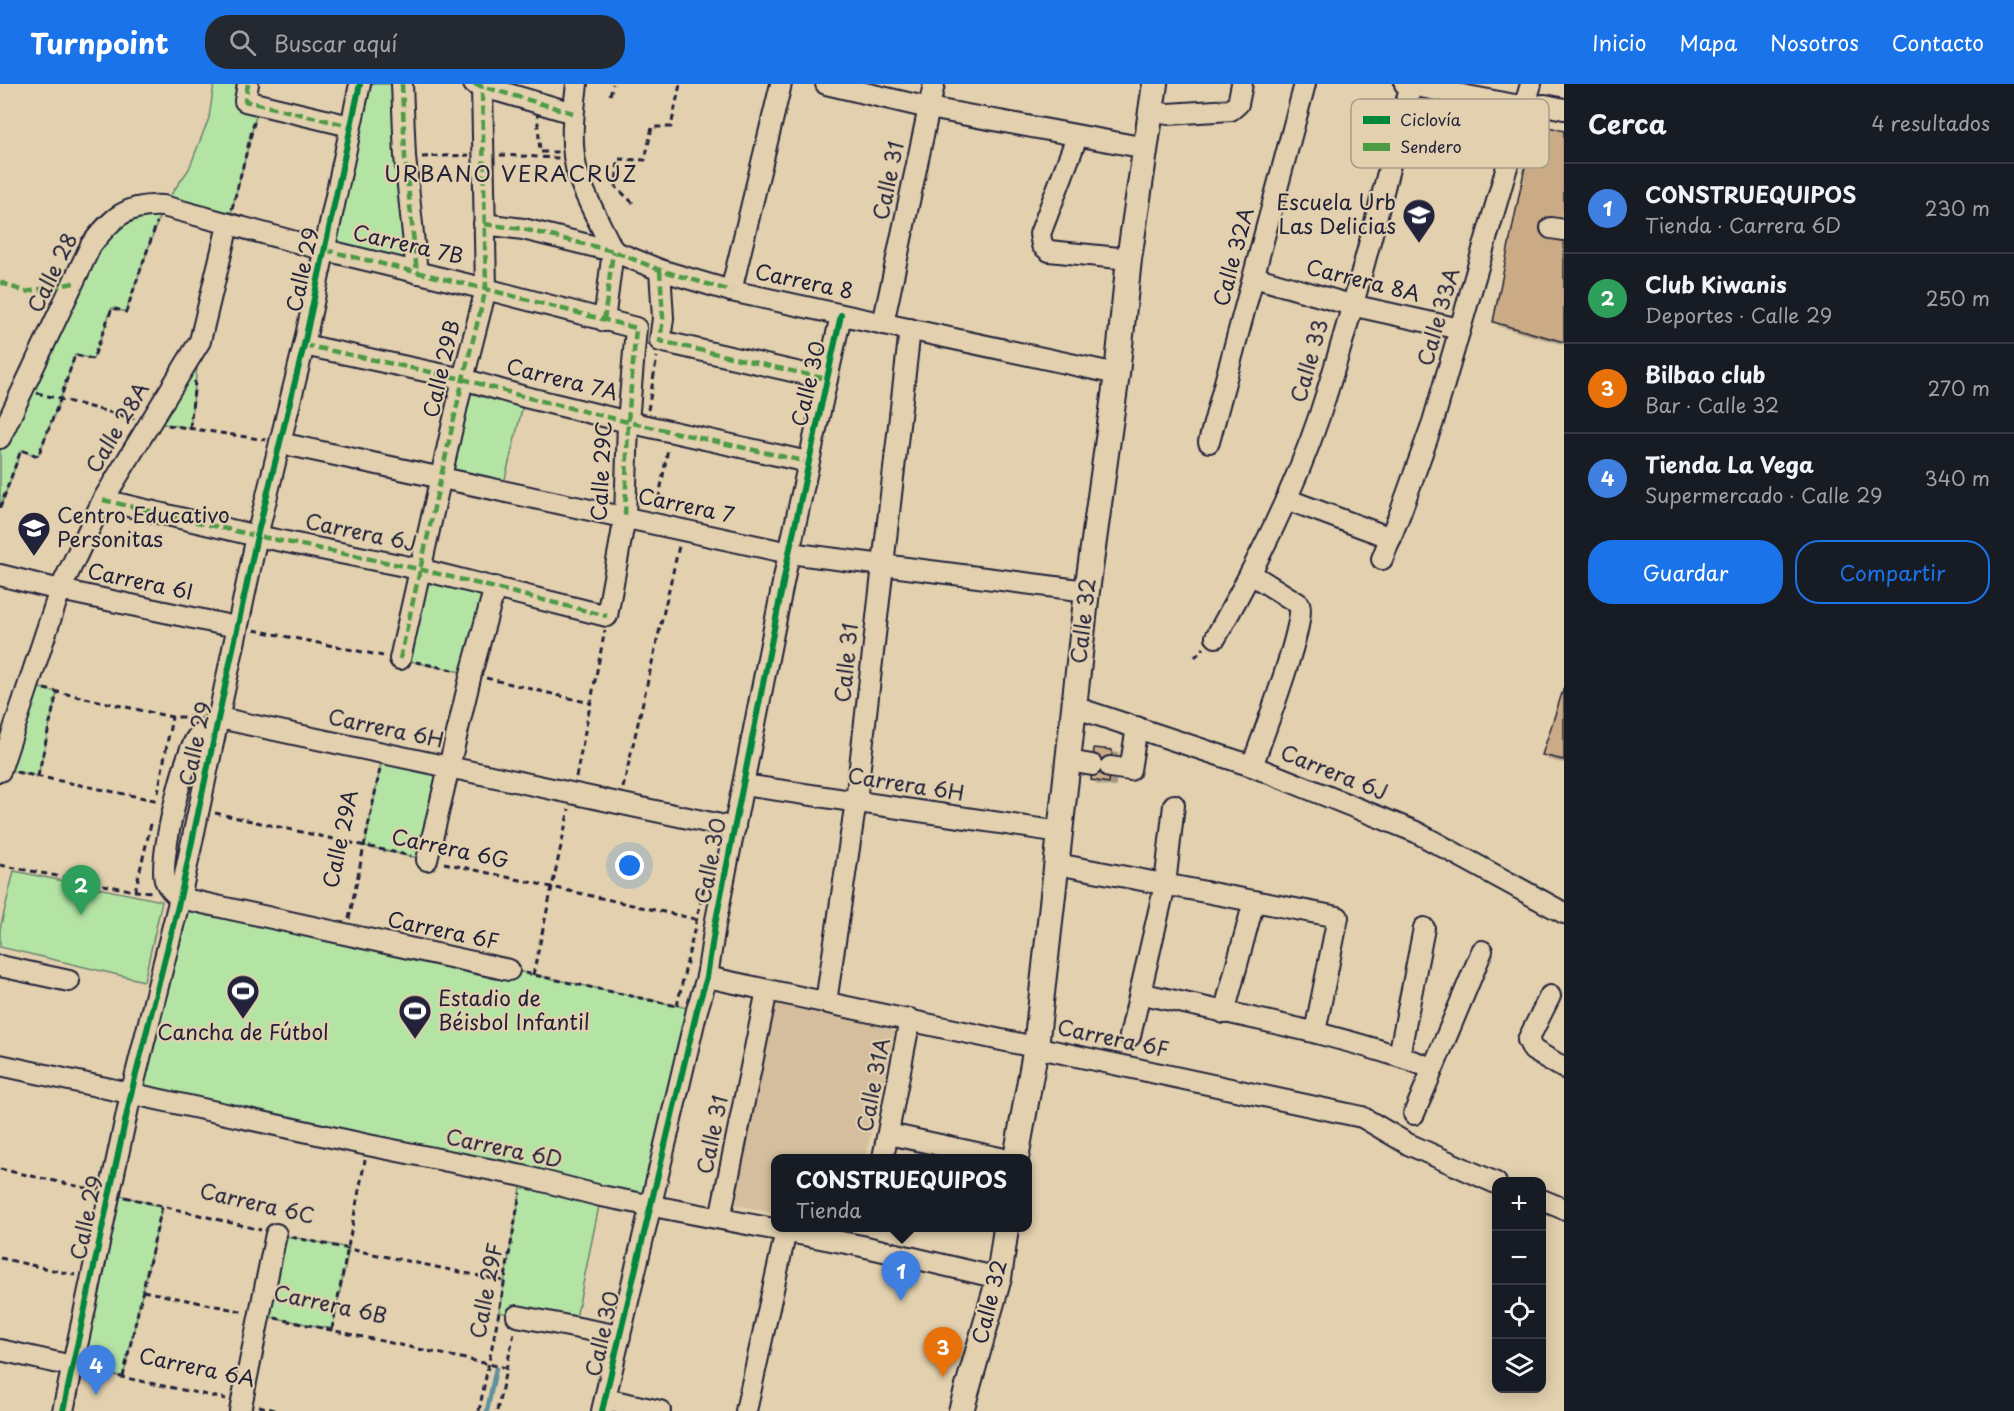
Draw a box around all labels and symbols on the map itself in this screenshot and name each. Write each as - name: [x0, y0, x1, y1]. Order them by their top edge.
- legend: [1351, 99, 1549, 168]
- text: Ciclovía: [1400, 107, 1461, 131]
- text: Sendero: [1400, 134, 1462, 158]
- street label: Calle 31: [863, 138, 911, 223]
- district label: URBANO VERACRUZ: [384, 156, 638, 189]
- place label: Escuela Urb Las Delicias: [1276, 185, 1396, 241]
- school or university icon: Escuela Urb Las Delicias: [1401, 197, 1437, 244]
- street label: Calle 32A: [1204, 203, 1261, 310]
- street label: Carrera 7B: [350, 215, 467, 271]
- street label: Calle 29: [276, 224, 326, 315]
- street label: Calle 28: [18, 227, 84, 318]
- street label: Carrera 8A: [1303, 249, 1424, 309]
- street label: Carrera 8: [752, 254, 857, 306]
- street label: Calle 33A: [1408, 263, 1466, 369]
- street label: Calle 33: [1281, 315, 1335, 406]
- street label: Calle 29B: [413, 316, 467, 421]
- street label: Calle 30: [782, 338, 832, 430]
- street label: Carrera 7A: [503, 349, 622, 407]
- street label: Calle 28A: [77, 375, 156, 479]
- street label: Calle 29C: [581, 420, 619, 522]
- street label: Carrera 7: [635, 478, 738, 530]
- place label: Centro Educativo Personitas: [57, 498, 230, 554]
- street label: Carrera 6J: [303, 504, 420, 558]
- school or university icon: Centro Educativo Personitas: [16, 510, 52, 557]
- street label: Carrera 6I: [85, 553, 196, 607]
- street label: Calle 32: [1061, 576, 1103, 665]
- street label: Calle 31: [825, 621, 865, 704]
- street label: Calle 29: [169, 698, 219, 789]
- street label: Carrera 6H: [325, 699, 447, 755]
- street label: Carrera 6J: [1276, 735, 1393, 807]
- street label: Carrera 6H: [846, 758, 967, 808]
- street label: Calle 29A: [313, 787, 365, 891]
- street label: Calle 30: [685, 815, 733, 906]
- street label: Carrera 6G: [389, 819, 512, 875]
- your location: [615, 851, 644, 880]
- pin: 2: [62, 866, 100, 915]
- street label: Carrera 6F: [385, 902, 502, 956]
- sports icon: Cancha de Fútbol: [225, 973, 261, 1020]
- place label: Estadio de Béisbol Infantil: [438, 981, 590, 1037]
- sports icon: Estadio de Béisbol Infantil: [397, 993, 433, 1040]
- street label: Carrera 6F: [1055, 1010, 1172, 1064]
- place label: Cancha de Fútbol: [157, 1015, 329, 1047]
- street label: Calle 31A: [847, 1035, 897, 1134]
- street label: Calle 31: [687, 1092, 735, 1177]
- street label: Carrera 6D: [443, 1119, 566, 1175]
- street label: Calle 29: [60, 1172, 110, 1263]
- street label: Carrera 6C: [197, 1173, 318, 1231]
- street label: Calle 29F: [460, 1240, 510, 1341]
- pin: 1: [882, 1252, 920, 1301]
- street label: Calle 32: [962, 1256, 1014, 1347]
- street label: Carrera 6B: [271, 1275, 390, 1331]
- street label: Calle 30: [576, 1288, 626, 1380]
- pin: 3: [924, 1328, 962, 1377]
- street label: Carrera 6A: [136, 1338, 258, 1394]
- pin: 4: [76, 1346, 116, 1395]

